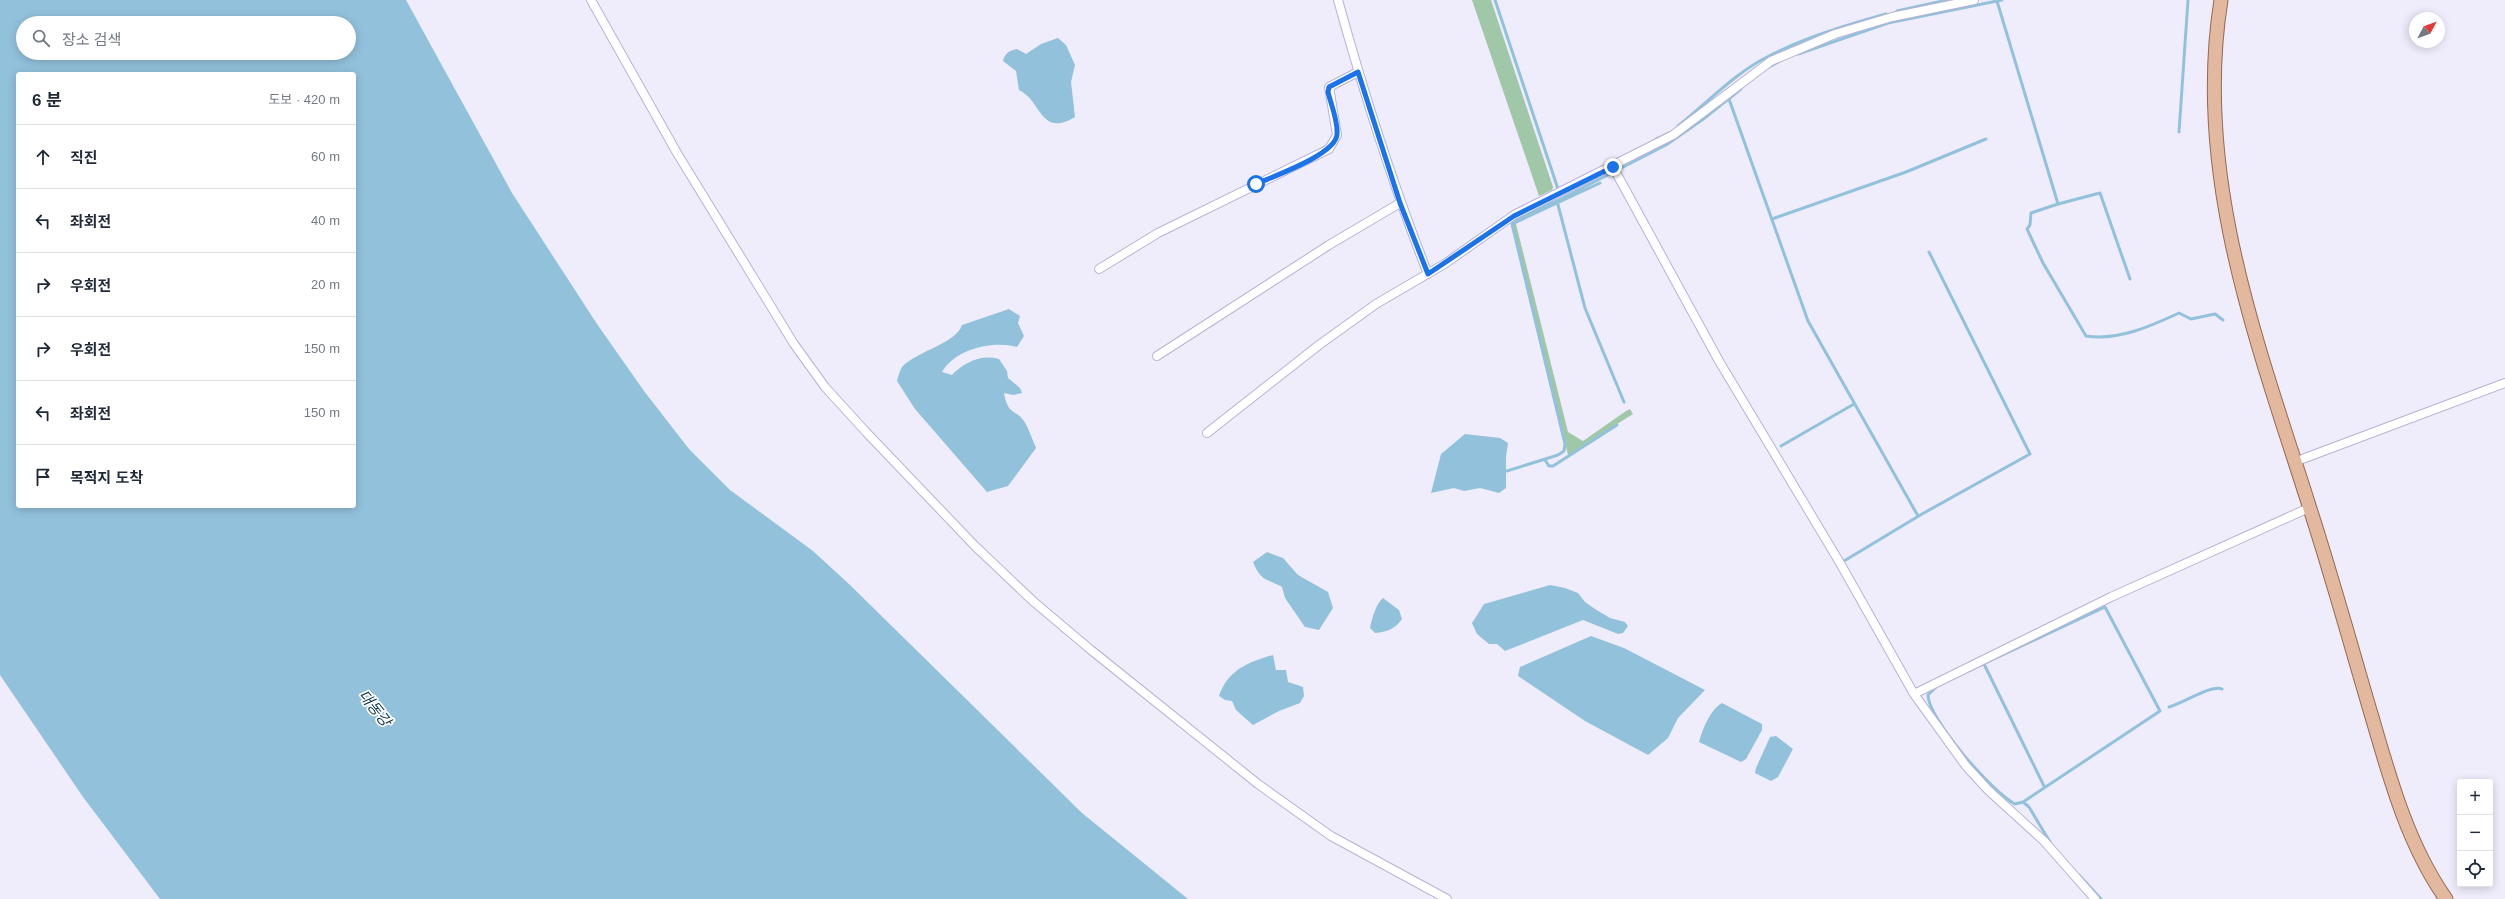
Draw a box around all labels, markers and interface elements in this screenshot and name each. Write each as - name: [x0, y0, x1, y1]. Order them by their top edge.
- north arrow: [2409, 12, 2445, 48]
- search box: [16, 16, 356, 60]
- icon: search: [30, 27, 52, 49]
- text: 장소 검색: [62, 31, 121, 48]
- text: 6 분: [32, 91, 62, 110]
- text: 도보 · 420 m: [268, 92, 340, 107]
- icon: ahead: [32, 146, 54, 168]
- text: 직진: [70, 149, 98, 166]
- text: 60 m: [311, 149, 340, 164]
- route end: [1604, 158, 1622, 176]
- route start: [1247, 175, 1265, 193]
- icon: left: [32, 210, 54, 232]
- text: 좌회전: [70, 213, 111, 230]
- text: 40 m: [311, 213, 340, 228]
- icon: right: [32, 274, 54, 296]
- text: 우회전: [70, 277, 111, 294]
- text: 20 m: [311, 277, 340, 292]
- icon: right: [32, 338, 54, 360]
- text: 우회전: [70, 341, 111, 358]
- text: 150 m: [304, 341, 340, 356]
- icon: left: [32, 402, 54, 424]
- text: 좌회전: [70, 405, 111, 422]
- text: 150 m: [304, 405, 340, 420]
- icon: arrive: [32, 466, 54, 488]
- text: 목적지 도착: [70, 469, 143, 486]
- water label: 대동강: [355, 687, 396, 731]
- map controls: [2457, 779, 2493, 887]
- button: +: [2457, 779, 2493, 815]
- button: −: [2457, 815, 2493, 851]
- button: locate: [2457, 851, 2493, 887]

